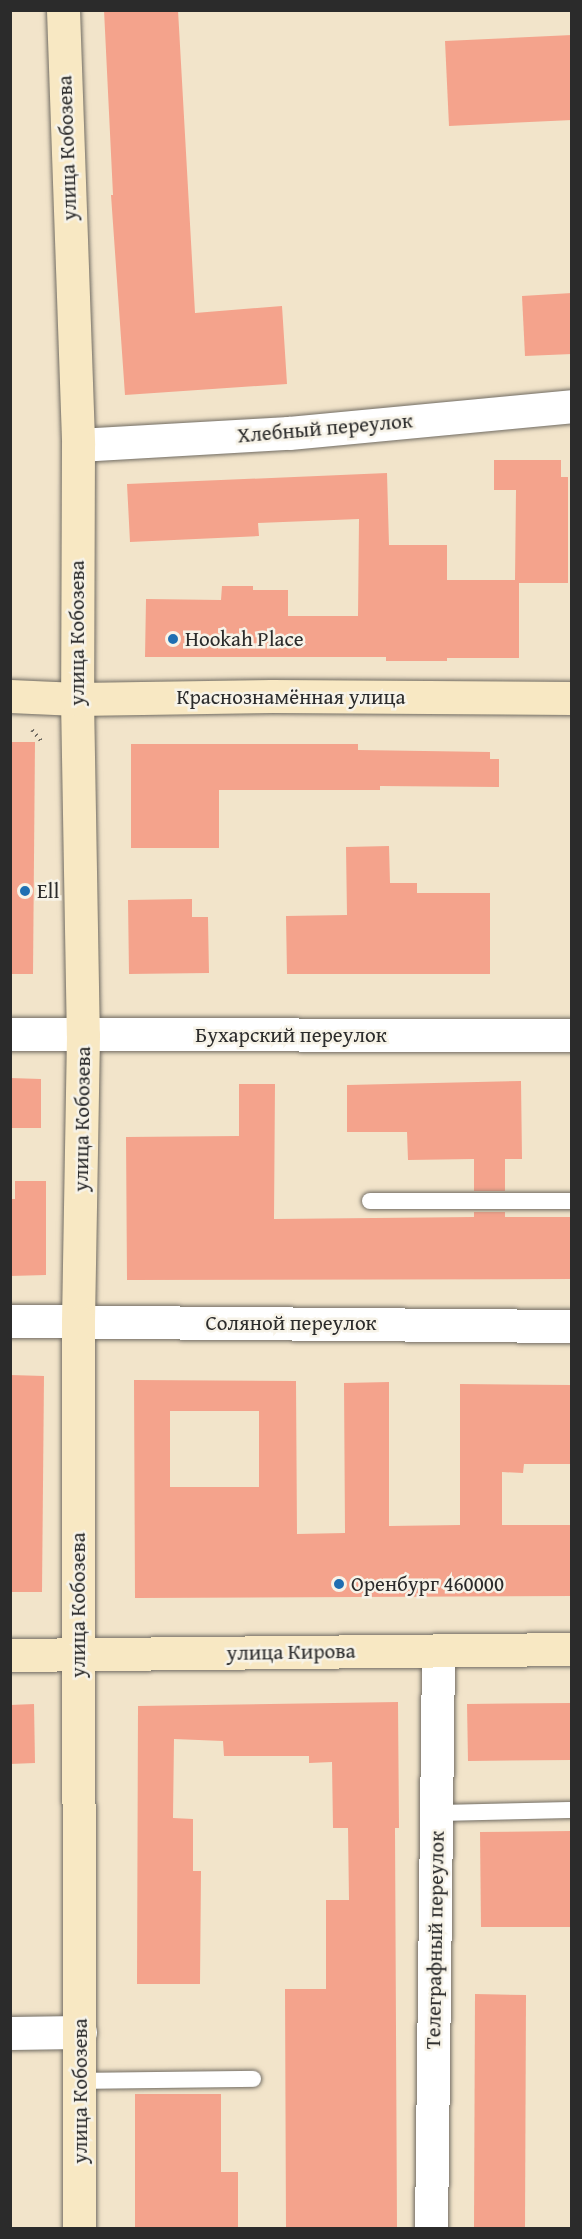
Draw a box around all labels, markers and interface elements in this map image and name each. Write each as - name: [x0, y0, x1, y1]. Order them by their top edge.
- street label: улица Кобозева: [52, 75, 82, 221]
- street label: Хлебный переулок: [236, 408, 414, 448]
- street label: улица Кобозева: [64, 560, 90, 706]
- place label: Hookah Place: [185, 626, 304, 652]
- marker: Hookah Place: [166, 632, 180, 646]
- street label: Краснознамённая улица: [177, 684, 405, 710]
- place label: Ell: [37, 878, 59, 904]
- marker: Ell: [18, 884, 32, 898]
- street label: Бухарский переулок: [195, 1022, 387, 1048]
- street label: улица Кобозева: [68, 1046, 96, 1192]
- street label: Соляной переулок: [205, 1310, 377, 1336]
- street label: улица Кобозева: [65, 1532, 91, 1678]
- place label: Оренбург 460000: [351, 1571, 504, 1597]
- marker: Оренбург 460000: [332, 1577, 346, 1591]
- street label: улица Кирова: [226, 1638, 356, 1666]
- street label: Телеграфный переулок: [420, 1831, 450, 2049]
- street label: улица Кобозева: [67, 2018, 93, 2164]

